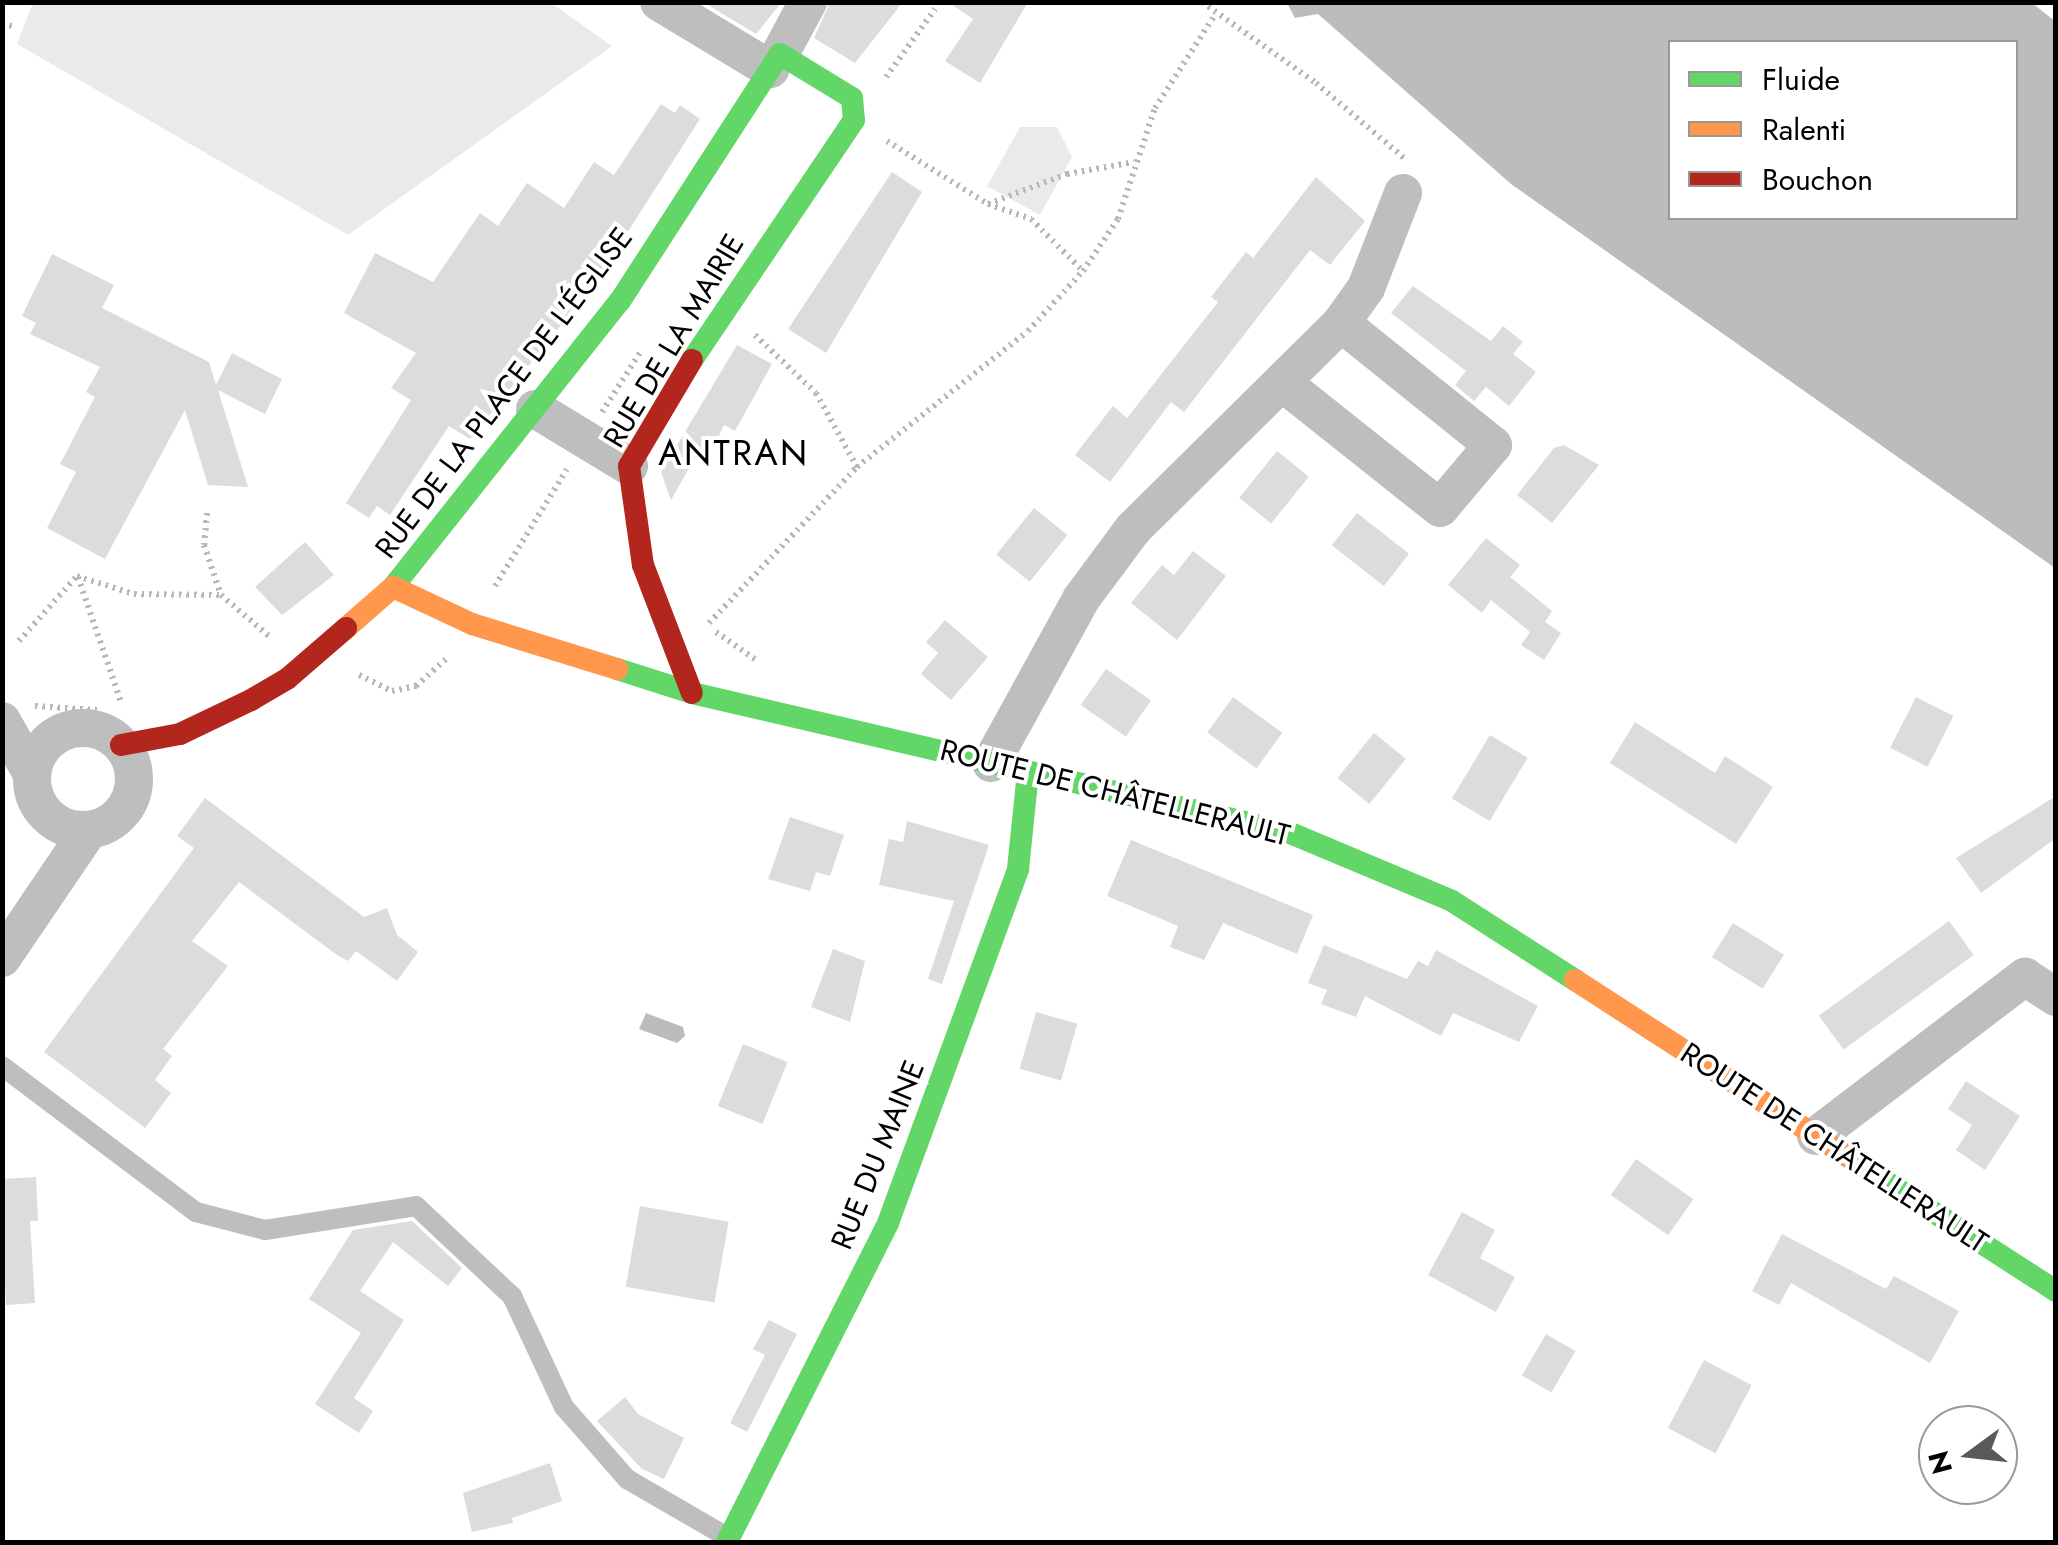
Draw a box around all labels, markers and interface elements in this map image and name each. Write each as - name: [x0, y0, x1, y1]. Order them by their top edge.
- legend: [1668, 40, 2018, 220]
- text: Fluide: [1762, 58, 1840, 101]
- text: Ralenti: [1762, 108, 1846, 151]
- text: Bouchon: [1762, 158, 1873, 201]
- street label: RUE DE LA PLACE DE L'ÉGLISE: [368, 221, 640, 565]
- street label: RUE DE LA MAIRIE: [596, 228, 752, 454]
- district label: ANTRAN: [658, 432, 810, 474]
- street label: ROUTE DE CHÂTELLERAULT: [936, 732, 1294, 854]
- street label: ROUTE DE CHÂTELLERAULT: [1674, 1035, 1994, 1261]
- street label: RUE DU MAINE: [824, 1055, 932, 1255]
- north arrow: [1918, 1405, 2018, 1505]
- text: N: [1918, 1446, 1963, 1478]

